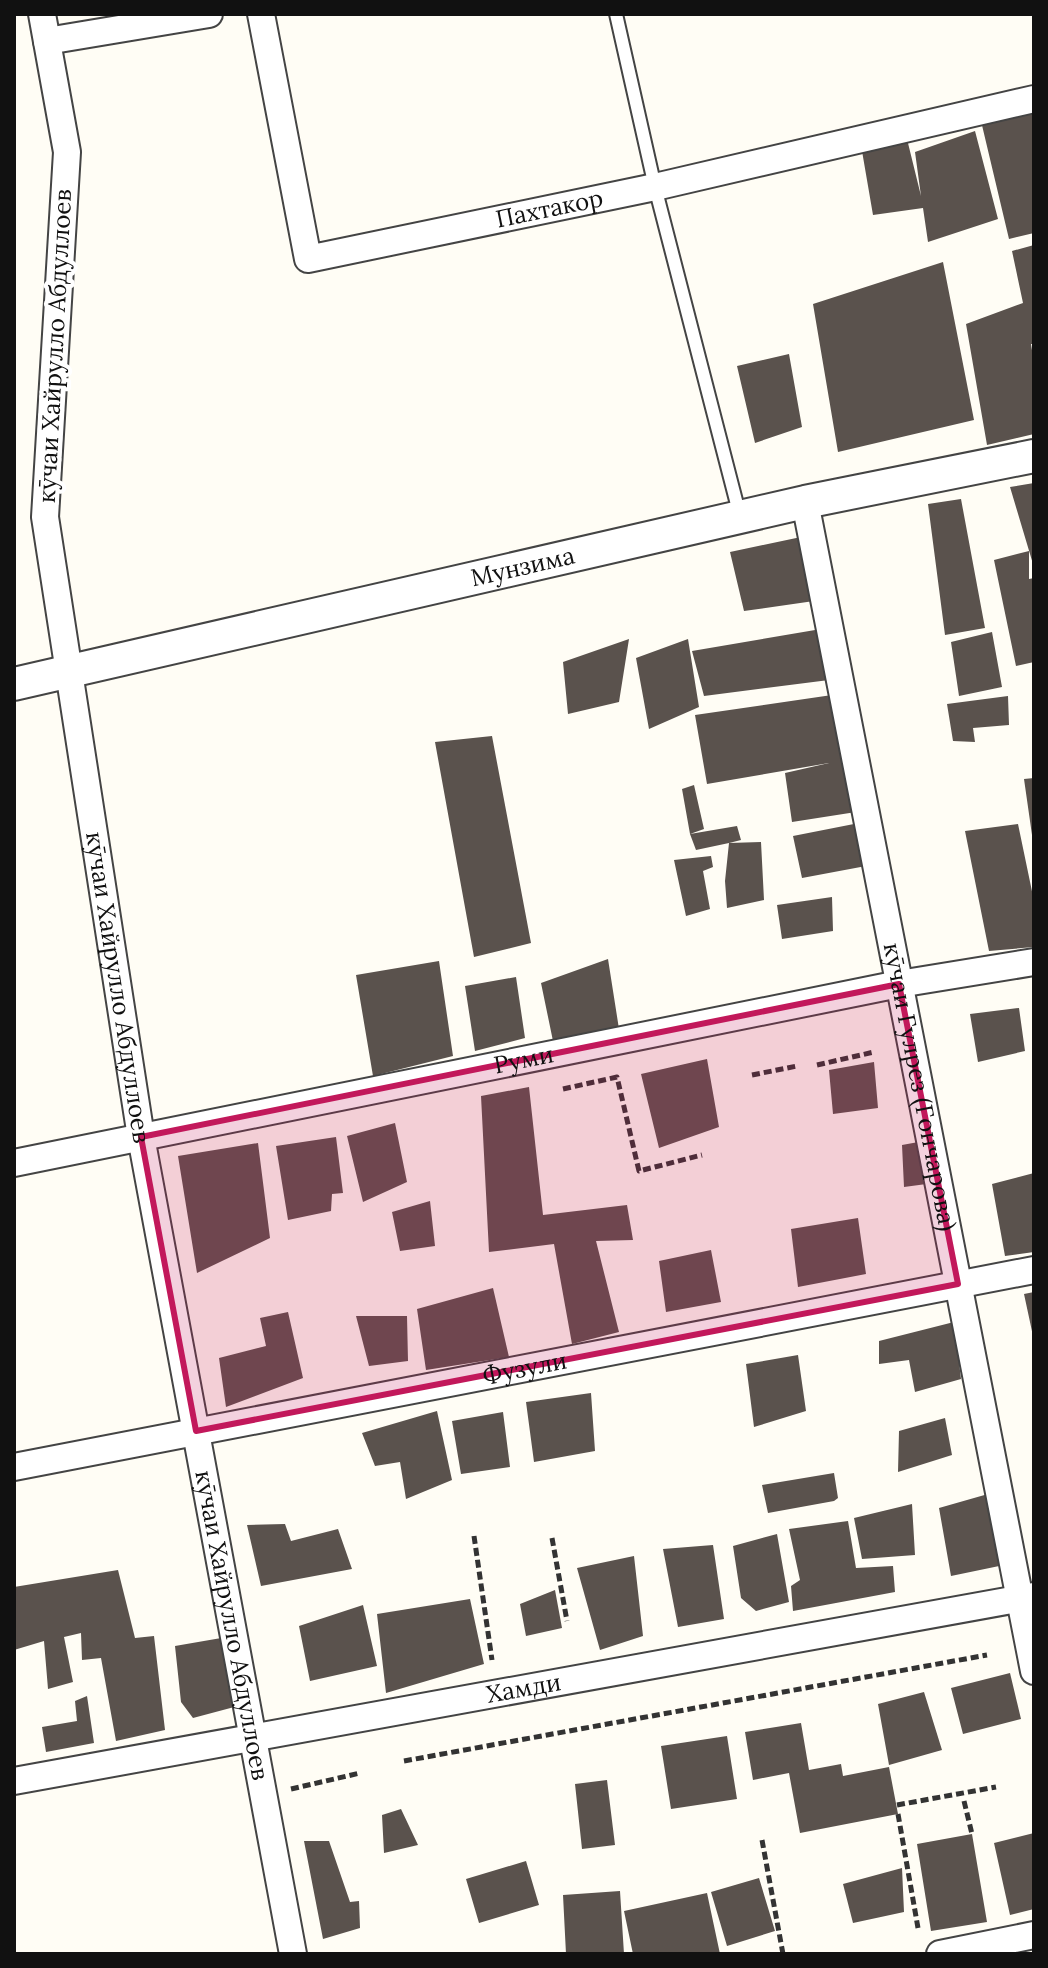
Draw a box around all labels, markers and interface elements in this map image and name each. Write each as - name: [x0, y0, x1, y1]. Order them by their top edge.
- street label: Пахтакор: [493, 182, 606, 235]
- street label: кӯчаи Хайрулло Абдуллоев: [31, 188, 78, 504]
- street label: Мунзима: [468, 539, 578, 593]
- street label: кӯчаи Хайрулло Абдуллоев: [79, 830, 158, 1145]
- street label: кӯчаи Гулрез (Гончарова): [877, 940, 963, 1233]
- street label: Руми: [491, 1038, 556, 1081]
- street label: Фузули: [480, 1345, 569, 1391]
- street label: кӯчаи Хайрулло Абдуллоев: [188, 1468, 276, 1783]
- street label: Хамди: [484, 1666, 563, 1710]

